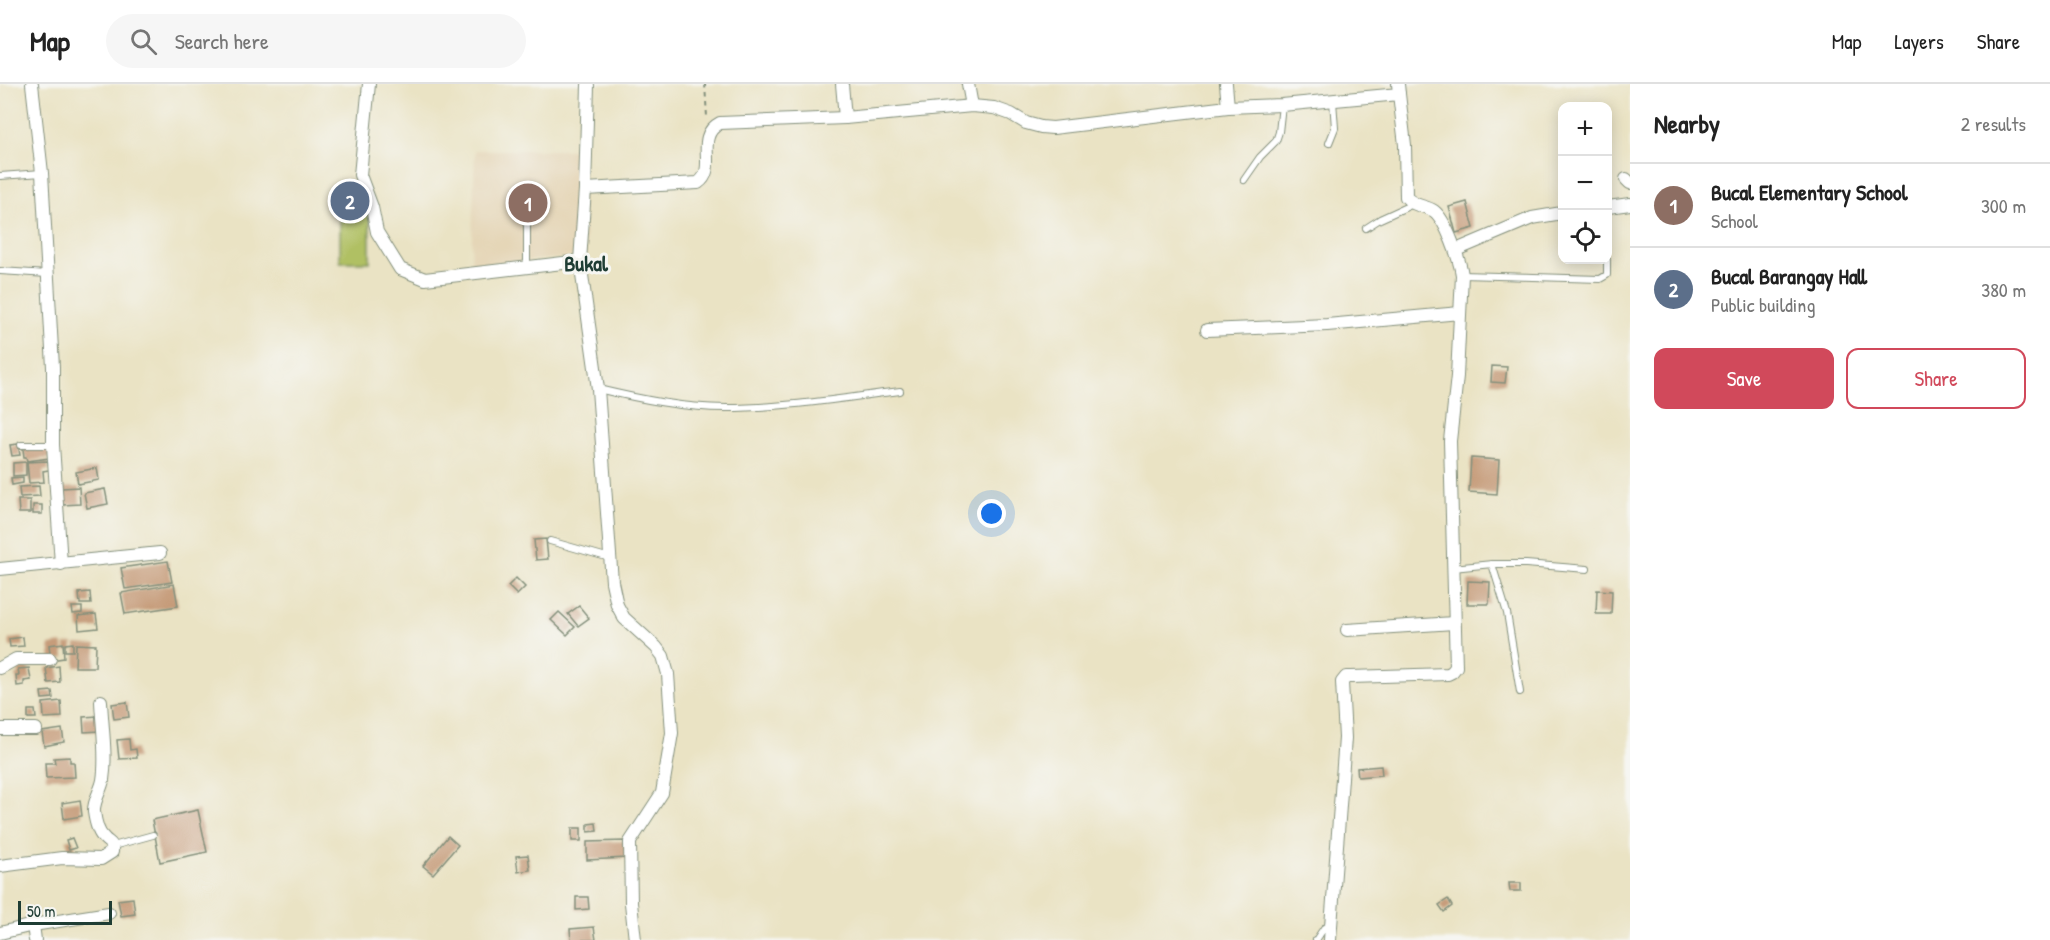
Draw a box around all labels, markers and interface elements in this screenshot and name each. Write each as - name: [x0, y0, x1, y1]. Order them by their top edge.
- search box: [106, 14, 526, 68]
- text: Map: [30, 22, 70, 60]
- icon: search: [127, 25, 160, 58]
- text: Search here: [175, 26, 269, 56]
- text: Map: [1832, 27, 1861, 56]
- text: Layers: [1894, 27, 1944, 56]
- text: Share: [1977, 27, 2020, 56]
- map controls: [1558, 102, 1612, 264]
- button: +: [1558, 102, 1612, 156]
- text: Nearby: [1654, 106, 1720, 141]
- text: 2 results: [1961, 110, 2026, 137]
- button: −: [1558, 156, 1612, 210]
- text: Bucal Elementary School: [1711, 177, 1908, 207]
- pin: 2: [330, 178, 370, 224]
- pin: 1: [508, 180, 548, 226]
- text: 1: [1670, 192, 1677, 219]
- text: 300 m: [1981, 192, 2026, 219]
- text: School: [1711, 207, 1758, 234]
- button: locate: [1558, 210, 1612, 264]
- district label: Bukal: [564, 248, 609, 278]
- text: Bucal Barangay Hall: [1711, 261, 1867, 291]
- text: 2: [1669, 276, 1678, 303]
- text: 380 m: [1981, 276, 2026, 303]
- text: Public building: [1711, 291, 1815, 318]
- button: Save: [1654, 348, 1834, 409]
- button: Share: [1846, 348, 2026, 409]
- your location: [977, 499, 1006, 528]
- scale bar: [18, 898, 112, 926]
- text: 50 m: [27, 900, 56, 922]

